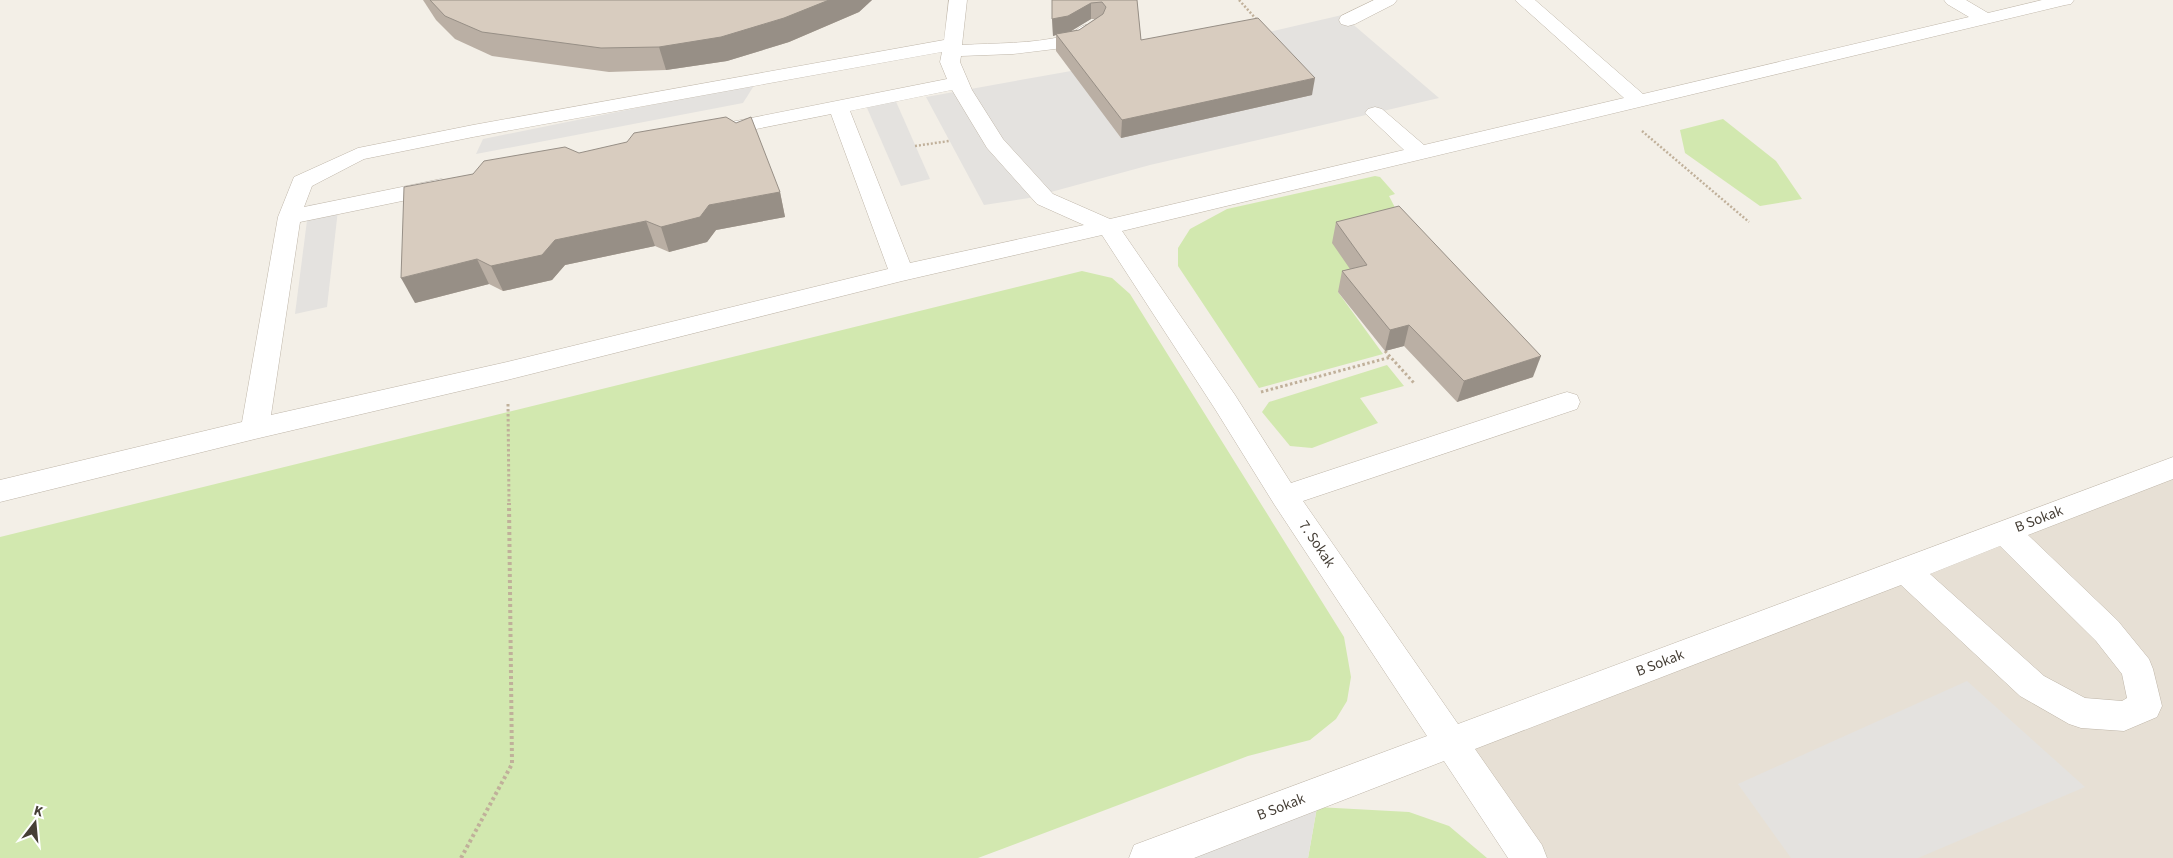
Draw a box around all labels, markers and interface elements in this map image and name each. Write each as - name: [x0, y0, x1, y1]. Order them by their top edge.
- street label: B Sokak: [2012, 500, 2067, 538]
- street label: 7. Sokak: [1294, 516, 1341, 572]
- street label: B Sokak: [1633, 644, 1688, 682]
- street label: B Sokak: [1254, 788, 1309, 826]
- north arrow: [10, 798, 60, 848]
- text: K: [31, 801, 46, 822]

